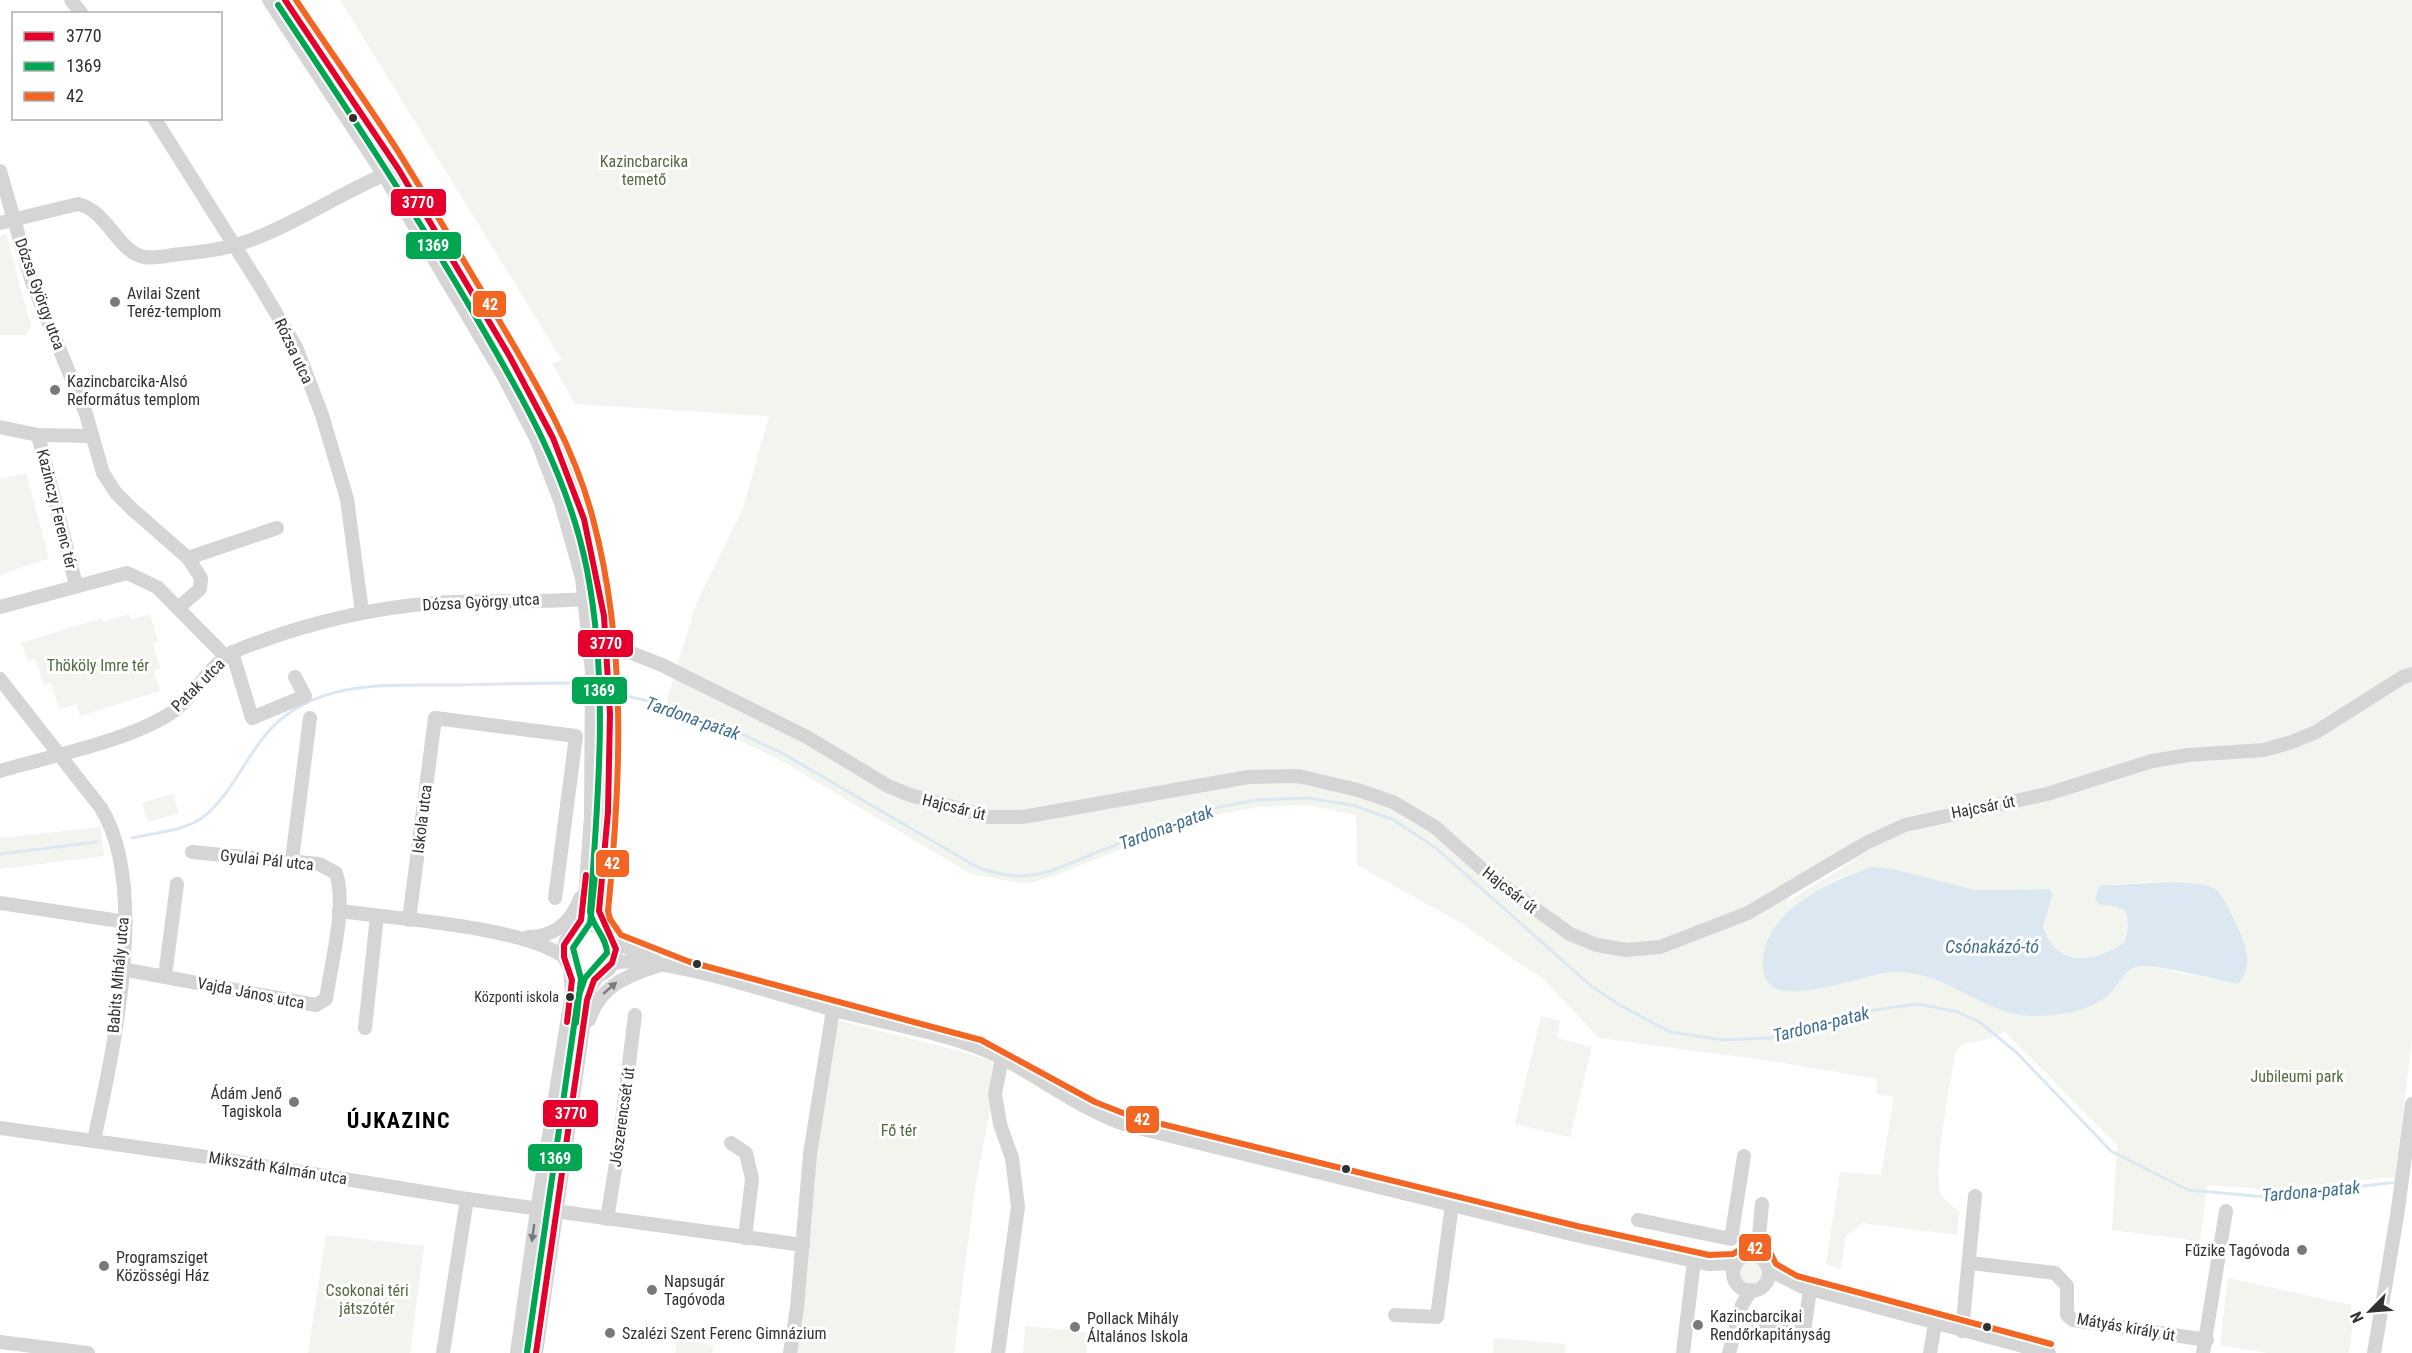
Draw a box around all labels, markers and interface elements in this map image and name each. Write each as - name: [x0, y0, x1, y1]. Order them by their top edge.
- legend: [12, 12, 222, 120]
- text: 3770: [66, 25, 102, 46]
- text: 1369: [66, 55, 102, 76]
- text: 42: [66, 85, 84, 106]
- unlabelled marker: [347, 112, 359, 124]
- park label: Kazincbarcika temető: [600, 152, 688, 189]
- line badge: 3770: [390, 188, 447, 217]
- text: 3770: [402, 193, 434, 212]
- line badge: 1369: [405, 231, 462, 260]
- street label: Dózsa György utca: [11, 236, 69, 352]
- text: 1369: [417, 236, 449, 255]
- place label: Avilai Szent Teréz-templom: [127, 284, 221, 321]
- line badge: 42: [472, 290, 507, 318]
- marker: Avilai Szent Teréz-templom: [108, 295, 122, 309]
- text: 42: [482, 295, 498, 314]
- street label: Rózsa utca: [271, 315, 317, 387]
- place label: Kazincbarcika-Alsó Református templom: [67, 372, 200, 409]
- marker: Kazincbarcika-Alsó Református templom: [48, 383, 62, 397]
- street label: Kazinczy Ferenc tér: [33, 447, 81, 571]
- street label: Dózsa György utca: [422, 589, 540, 615]
- line badge: 3770: [577, 629, 634, 658]
- text: 3770: [590, 634, 622, 653]
- street label: Patak utca: [168, 655, 228, 715]
- park label: Thököly Imre tér: [47, 656, 149, 675]
- line badge: 1369: [571, 676, 628, 705]
- text: 1369: [583, 681, 615, 700]
- water label: Tardona-patak: [643, 692, 744, 744]
- street label: Iskola utca: [408, 784, 436, 854]
- street label: Hajcsár út: [920, 790, 988, 824]
- street label: Hajcsár út: [1950, 791, 2017, 822]
- water label: Tardona-patak: [1116, 800, 1217, 854]
- street label: Gyulai Pál utca: [219, 846, 315, 874]
- line badge: 42: [595, 849, 630, 878]
- text: 42: [604, 854, 620, 873]
- street label: Hajcsár út: [1479, 863, 1541, 918]
- street label: Babits Mihály utca: [103, 916, 133, 1034]
- water label: Csónakázó-tó: [1945, 936, 2039, 957]
- unlabelled marker: [691, 958, 703, 970]
- street label: Vajda János utca: [196, 973, 306, 1013]
- one-way arrow: [602, 981, 617, 995]
- place label: Központi iskola: [474, 989, 559, 1005]
- marker: Központi iskola: [564, 991, 576, 1003]
- water label: Tardona-patak: [1771, 1002, 1872, 1046]
- street label: Jószerencsét út: [606, 1066, 638, 1168]
- park label: Jubileumi park: [2251, 1067, 2344, 1086]
- place label: Ádám Jenő Tagiskola: [210, 1084, 282, 1121]
- marker: Ádám Jenő Tagiskola: [287, 1095, 301, 1109]
- line badge: 3770: [542, 1099, 599, 1128]
- text: 3770: [555, 1104, 587, 1123]
- line badge: 42: [1125, 1105, 1160, 1134]
- district label: ÚJKAZINC: [347, 1107, 451, 1133]
- text: 42: [1134, 1110, 1150, 1129]
- park label: Fő tér: [881, 1121, 917, 1140]
- line badge: 1369: [527, 1143, 583, 1172]
- street label: Mikszáth Kálmán utca: [207, 1148, 349, 1188]
- text: 1369: [539, 1149, 571, 1168]
- unlabelled marker: [1340, 1163, 1352, 1175]
- water label: Tardona-patak: [2261, 1176, 2362, 1206]
- one-way arrow: [529, 1224, 538, 1243]
- line badge: 42: [1738, 1233, 1772, 1262]
- text: 42: [1747, 1239, 1763, 1258]
- place label: Fűzike Tagóvoda: [2185, 1241, 2290, 1260]
- marker: Fűzike Tagóvoda: [2295, 1243, 2309, 1257]
- place label: Programsziget Közösségi Ház: [116, 1248, 209, 1285]
- marker: Programsziget Közösségi Ház: [97, 1259, 111, 1273]
- place label: Napsugár Tagóvoda: [664, 1272, 725, 1309]
- park label: Csokonai téri játszótér: [325, 1281, 409, 1318]
- north arrow: [2340, 1281, 2400, 1341]
- marker: Napsugár Tagóvoda: [645, 1283, 659, 1297]
- place label: Kazincbarcikai Rendőrkapitányság: [1710, 1307, 1831, 1344]
- place label: Pollack Mihály Általános Iskola: [1087, 1309, 1188, 1346]
- street label: Mátyás király út: [2075, 1309, 2177, 1345]
- text: N: [2346, 1309, 2368, 1326]
- marker: Kazincbarcikai Rendőrkapitányság: [1691, 1318, 1705, 1332]
- marker: Pollack Mihály Általános Iskola: [1068, 1320, 1082, 1334]
- unlabelled marker: [1981, 1321, 1993, 1333]
- place label: Szalézi Szent Ferenc Gimnázium: [622, 1324, 827, 1343]
- marker: Szalézi Szent Ferenc Gimnázium: [603, 1326, 617, 1340]

